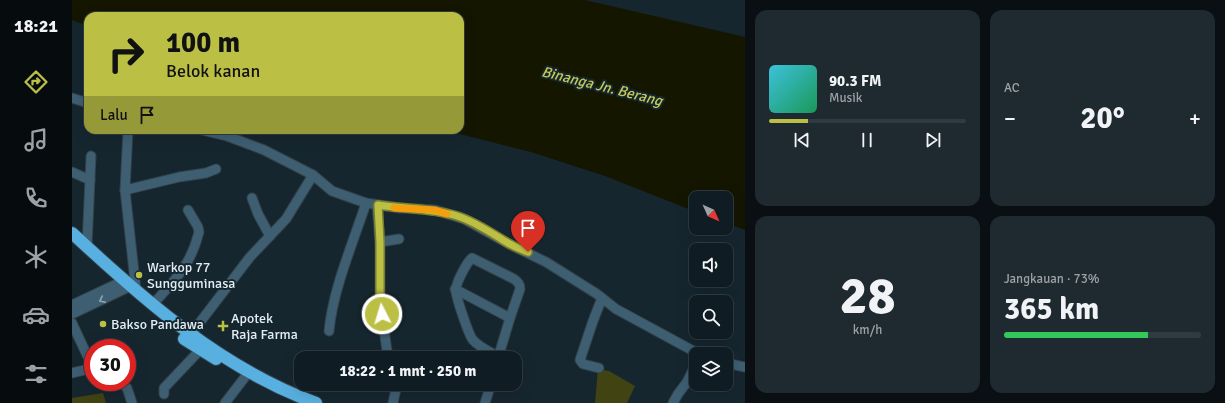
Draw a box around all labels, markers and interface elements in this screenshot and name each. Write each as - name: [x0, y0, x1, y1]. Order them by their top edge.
- text: 18:21: [14, 15, 58, 37]
- text: 100 m: [166, 26, 240, 60]
- icon: right: [100, 28, 152, 80]
- text: Belok kanan: [166, 60, 260, 82]
- water label: Binanga Jn. Berang: [540, 62, 665, 110]
- icon: directions: [22, 68, 50, 96]
- text: 90.3 FM: [829, 72, 881, 90]
- text: AC: [1004, 80, 1020, 96]
- text: Musik: [829, 90, 862, 106]
- text: 20°: [1080, 100, 1125, 137]
- icon: arrive: [136, 104, 158, 126]
- text: −: [1004, 105, 1016, 132]
- text: +: [1189, 105, 1201, 132]
- text: Lalu: [100, 106, 128, 124]
- icon: music: [22, 126, 50, 154]
- icon: previous: [791, 129, 813, 151]
- icon: pause: [856, 129, 878, 151]
- icon: next: [922, 129, 944, 151]
- icon: phone: [22, 184, 50, 212]
- north arrow: [689, 191, 733, 235]
- map controls: [689, 191, 733, 391]
- pin: [511, 211, 545, 252]
- icon: arrive: [517, 217, 539, 239]
- icon: climate: [22, 243, 50, 271]
- button: sound: [689, 243, 733, 287]
- place label: Warkop 77 Sungguminasa: [147, 259, 235, 292]
- text: 28: [839, 264, 896, 328]
- marker: Warkop 77 Sungguminasa: [134, 270, 144, 280]
- text: Jangkauan · 73%: [1004, 271, 1099, 287]
- text: 365 km: [1004, 291, 1099, 328]
- position arrow: [361, 293, 403, 335]
- one-way arrow: [98, 295, 106, 303]
- button: search: [689, 295, 733, 339]
- icon: car: [22, 301, 50, 329]
- place label: Apotek Raja Farma: [231, 310, 298, 343]
- place label: Bakso Pandawa: [111, 316, 204, 333]
- marker: Bakso Pandawa: [98, 319, 108, 329]
- marker: Apotek Raja Farma: [218, 321, 228, 331]
- text: km/h: [853, 322, 882, 338]
- speed limit sign: 30: [84, 339, 136, 391]
- button: layers: [689, 347, 733, 391]
- icon: filters: [22, 360, 50, 388]
- text: 18:22 · 1 mnt · 250 m: [340, 362, 476, 380]

